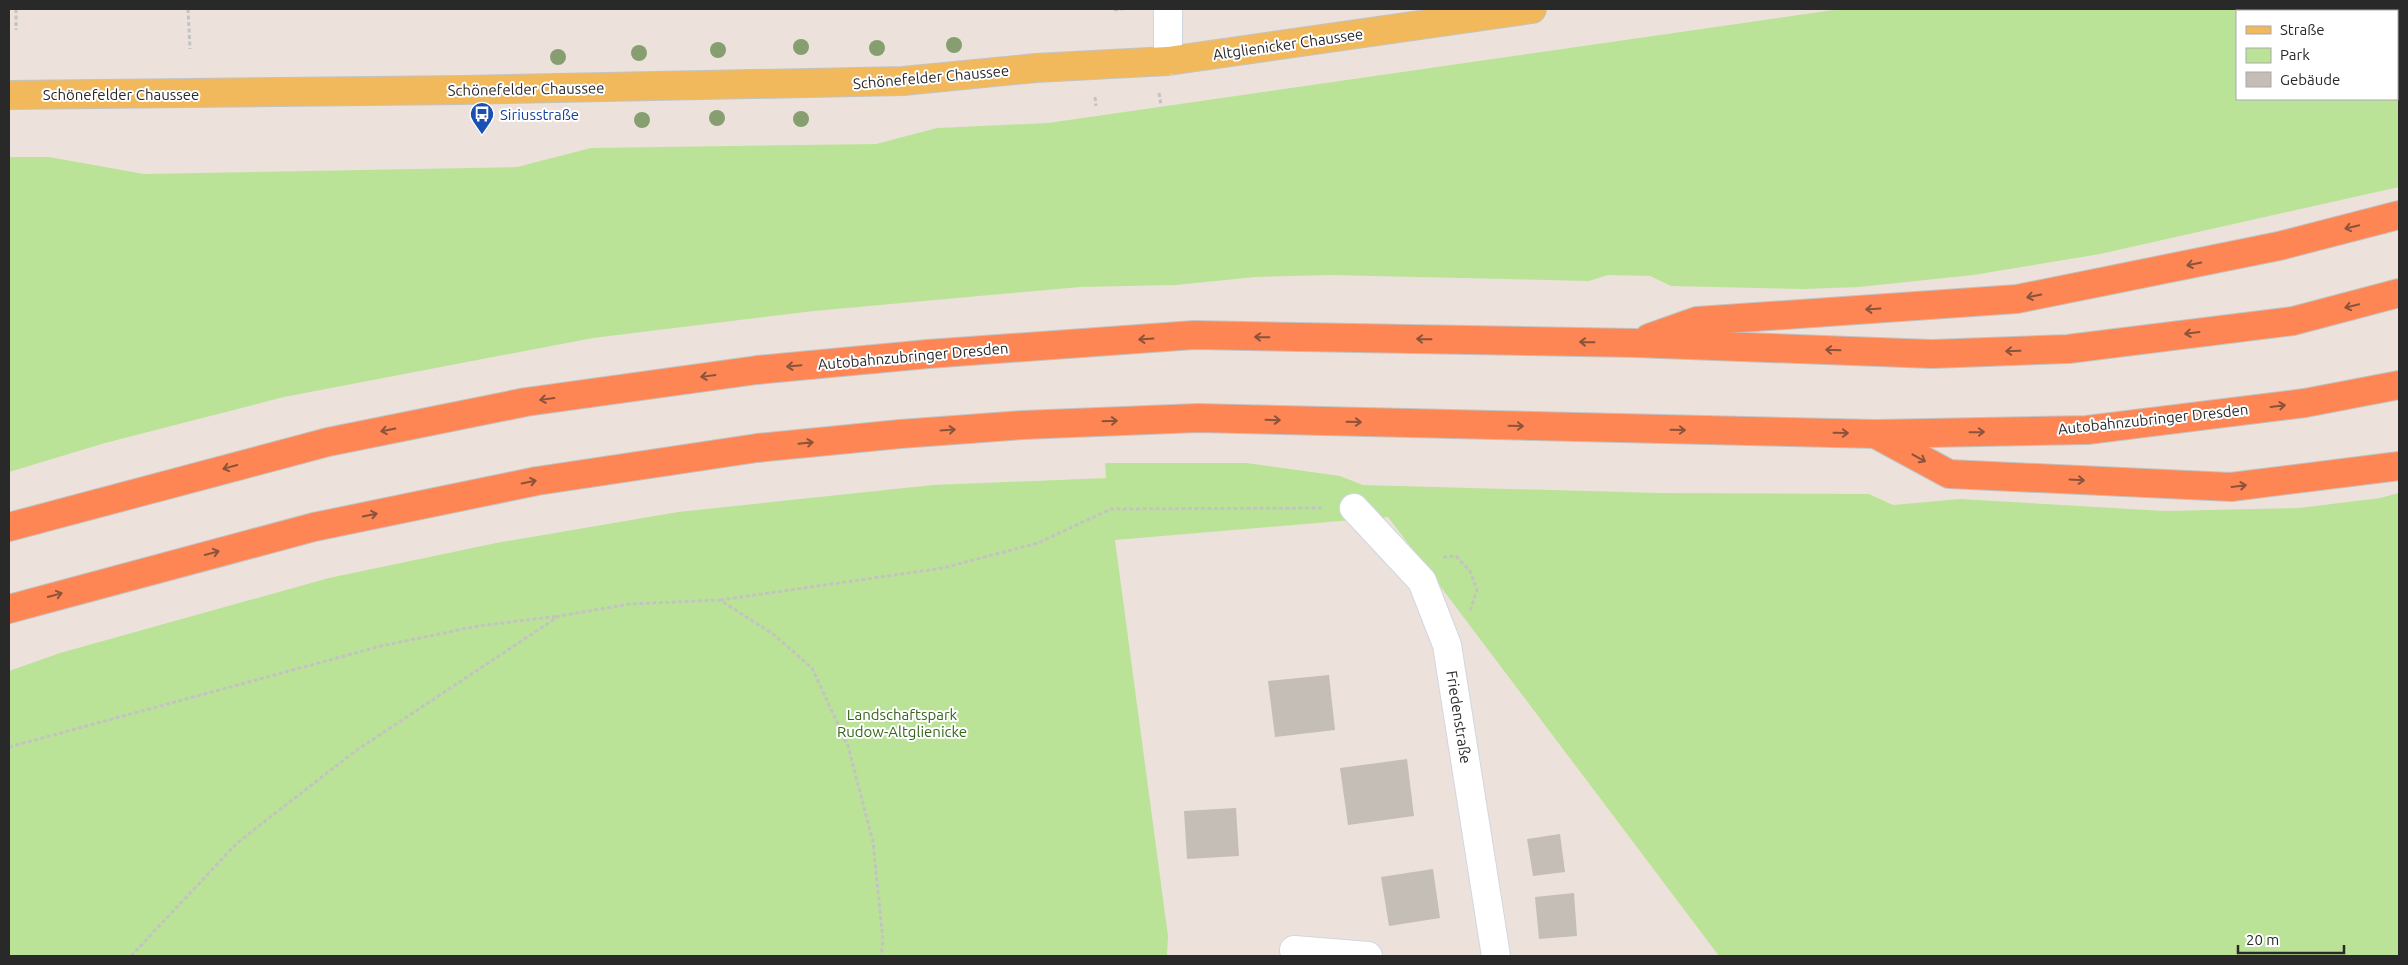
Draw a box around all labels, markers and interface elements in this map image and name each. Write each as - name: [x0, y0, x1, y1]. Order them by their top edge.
- legend: [2236, 10, 2398, 100]
- text: Straße: [2280, 21, 2324, 38]
- street label: Altglienicker Chaussee: [1212, 25, 1364, 63]
- text: Park: [2280, 46, 2310, 63]
- street label: Schönefelder Chaussee: [852, 62, 1010, 92]
- text: Gebäude: [2280, 71, 2340, 88]
- street label: Schönefelder Chaussee: [447, 79, 605, 99]
- street label: Schönefelder Chaussee: [43, 86, 199, 103]
- bus stop icon: Siriusstraße: [469, 101, 495, 135]
- place label: Siriusstraße: [500, 106, 579, 123]
- one-way arrow: [2345, 223, 2361, 233]
- one-way arrow: [2186, 259, 2202, 269]
- one-way arrow: [2027, 291, 2043, 301]
- one-way arrow: [2345, 301, 2361, 311]
- one-way arrow: [1865, 304, 1881, 313]
- one-way arrow: [2185, 328, 2201, 338]
- one-way arrow: [1254, 332, 1270, 341]
- one-way arrow: [1138, 334, 1154, 343]
- one-way arrow: [1416, 334, 1432, 344]
- one-way arrow: [1579, 337, 1595, 347]
- street label: Autobahnzubringer Dresden: [817, 339, 1009, 373]
- one-way arrow: [1826, 345, 1842, 355]
- one-way arrow: [2005, 346, 2021, 355]
- one-way arrow: [786, 362, 802, 371]
- one-way arrow: [701, 372, 717, 382]
- one-way arrow: [540, 394, 556, 404]
- street label: Autobahnzubringer Dresden: [2057, 401, 2249, 437]
- one-way arrow: [2270, 401, 2286, 411]
- one-way arrow: [1265, 415, 1281, 424]
- one-way arrow: [1102, 417, 1118, 426]
- one-way arrow: [1345, 417, 1361, 427]
- one-way arrow: [1508, 421, 1524, 430]
- one-way arrow: [380, 425, 396, 435]
- one-way arrow: [1670, 425, 1686, 434]
- one-way arrow: [940, 426, 956, 435]
- one-way arrow: [1968, 427, 1985, 437]
- one-way arrow: [1833, 429, 1849, 438]
- one-way arrow: [797, 438, 813, 448]
- one-way arrow: [1911, 453, 1925, 463]
- one-way arrow: [222, 463, 238, 472]
- one-way arrow: [2068, 475, 2084, 484]
- one-way arrow: [521, 477, 537, 486]
- one-way arrow: [2231, 481, 2247, 491]
- one-way arrow: [362, 510, 378, 519]
- one-way arrow: [204, 548, 220, 558]
- one-way arrow: [47, 590, 63, 599]
- street label: Friedenstraße: [1443, 669, 1475, 765]
- park label: Landschaftspark Rudow-Altglienicke: [837, 706, 967, 740]
- scale bar: [2238, 922, 2344, 954]
- text: 20 m: [2246, 931, 2279, 948]

